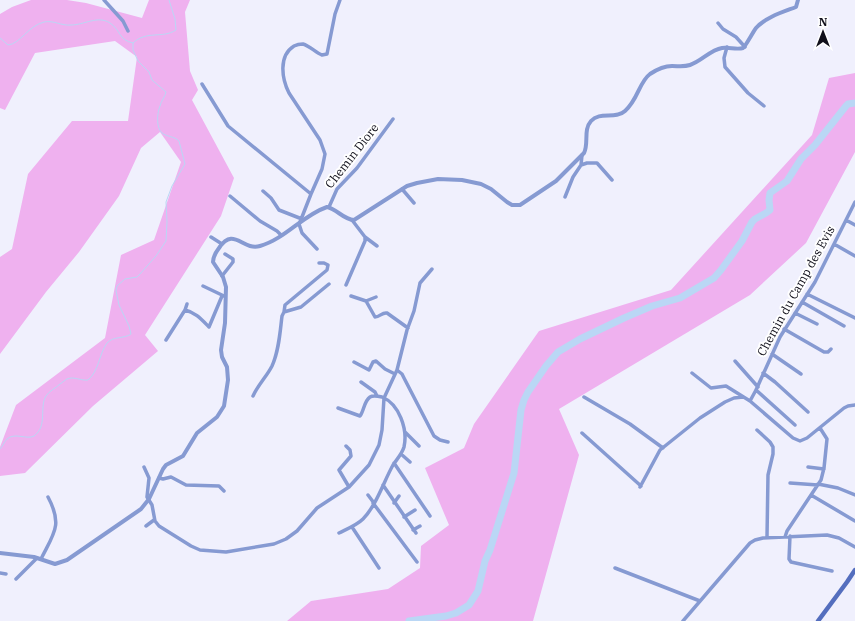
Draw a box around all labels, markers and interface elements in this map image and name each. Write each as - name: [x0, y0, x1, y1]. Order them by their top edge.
- north arrow: [803, 12, 843, 52]
- text: N: [819, 15, 828, 29]
- street label: Chemin Diore: [322, 120, 382, 191]
- street label: Chemin du Camp des Evis: [753, 223, 838, 359]

